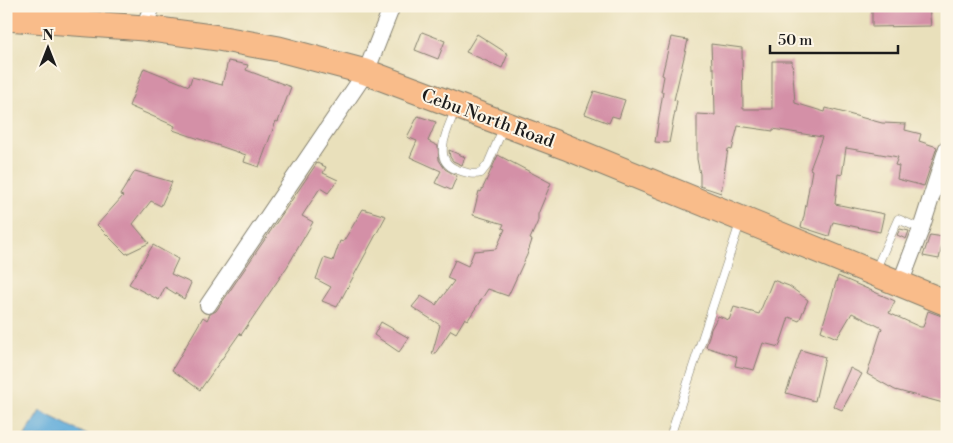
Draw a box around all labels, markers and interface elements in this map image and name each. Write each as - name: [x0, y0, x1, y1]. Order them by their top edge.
- north arrow: [22, 22, 72, 72]
- scale bar: [770, 22, 898, 54]
- text: N: [42, 27, 54, 45]
- text: 50 m: [778, 31, 812, 50]
- street label: Cebu North Road: [418, 84, 558, 153]

